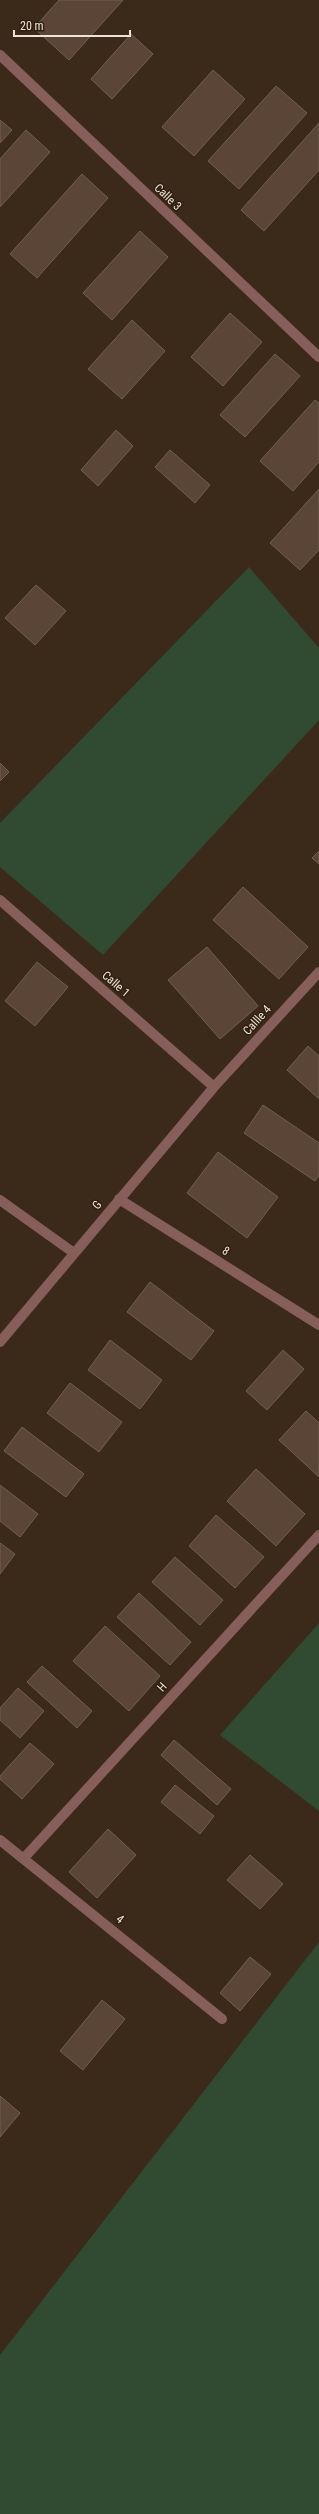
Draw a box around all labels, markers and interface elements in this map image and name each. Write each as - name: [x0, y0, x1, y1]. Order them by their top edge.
- scale bar: [14, 12, 130, 38]
- text: 20 m: [20, 19, 44, 33]
- street label: Calle 3: [151, 181, 185, 213]
- street label: Calle 1: [99, 968, 133, 1000]
- street label: Callle 4: [240, 1002, 274, 1038]
- street label: G: [89, 1198, 105, 1212]
- street label: 8: [220, 1243, 232, 1259]
- street label: H: [154, 1680, 170, 1694]
- street label: 4: [113, 1912, 127, 1926]

